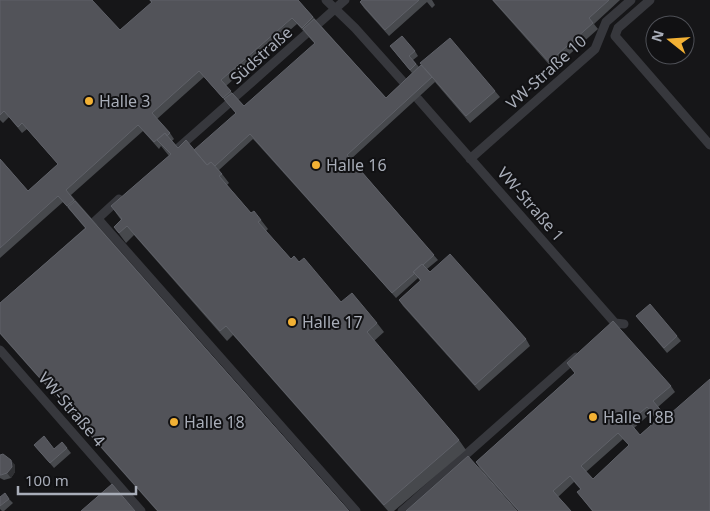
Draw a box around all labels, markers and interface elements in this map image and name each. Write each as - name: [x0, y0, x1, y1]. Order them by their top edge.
- north arrow: [645, 15, 695, 65]
- street label: Südstraße: [225, 21, 297, 89]
- text: N: [646, 28, 668, 44]
- street label: VW-Straße 10: [501, 30, 591, 114]
- place label: Halle 3: [99, 90, 150, 112]
- marker: Halle 3: [83, 95, 95, 107]
- place label: Halle 16: [326, 154, 387, 176]
- marker: Halle 16: [310, 159, 322, 171]
- street label: VW-Straße 1: [493, 162, 569, 246]
- place label: Halle 17: [302, 311, 363, 333]
- marker: Halle 17: [286, 316, 298, 328]
- street label: VW-Straße 4: [34, 367, 110, 451]
- place label: Halle 18B: [603, 406, 674, 428]
- place label: Halle 18: [184, 411, 245, 433]
- marker: Halle 18B: [587, 411, 599, 423]
- marker: Halle 18: [168, 416, 180, 428]
- scale bar: [18, 464, 135, 496]
- text: 100 m: [25, 470, 69, 490]

